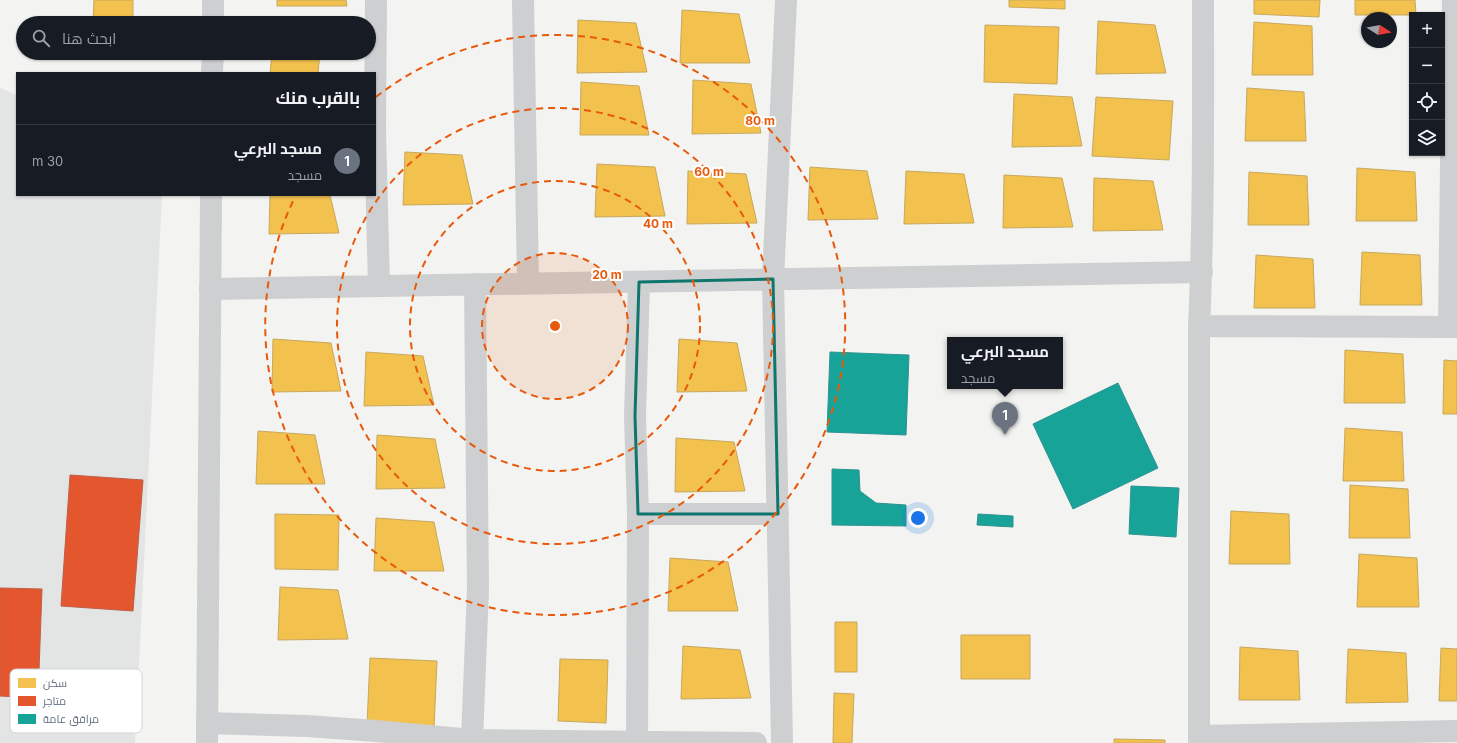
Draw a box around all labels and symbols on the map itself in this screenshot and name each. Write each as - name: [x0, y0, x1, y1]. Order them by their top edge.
- north arrow: [1361, 12, 1397, 48]
- text: 80 m: [745, 113, 775, 128]
- text: 60 m: [694, 164, 724, 179]
- text: 40 m: [643, 216, 673, 231]
- text: 20 m: [592, 267, 622, 282]
- centre of rings: [548, 319, 562, 333]
- pin: 1: [992, 402, 1018, 435]
- your location: [908, 508, 928, 528]
- legend: [10, 669, 142, 733]
- text: سكن: [43, 676, 67, 690]
- text: متاجر: [42, 694, 66, 708]
- text: مرافق عامة: [43, 712, 99, 726]

